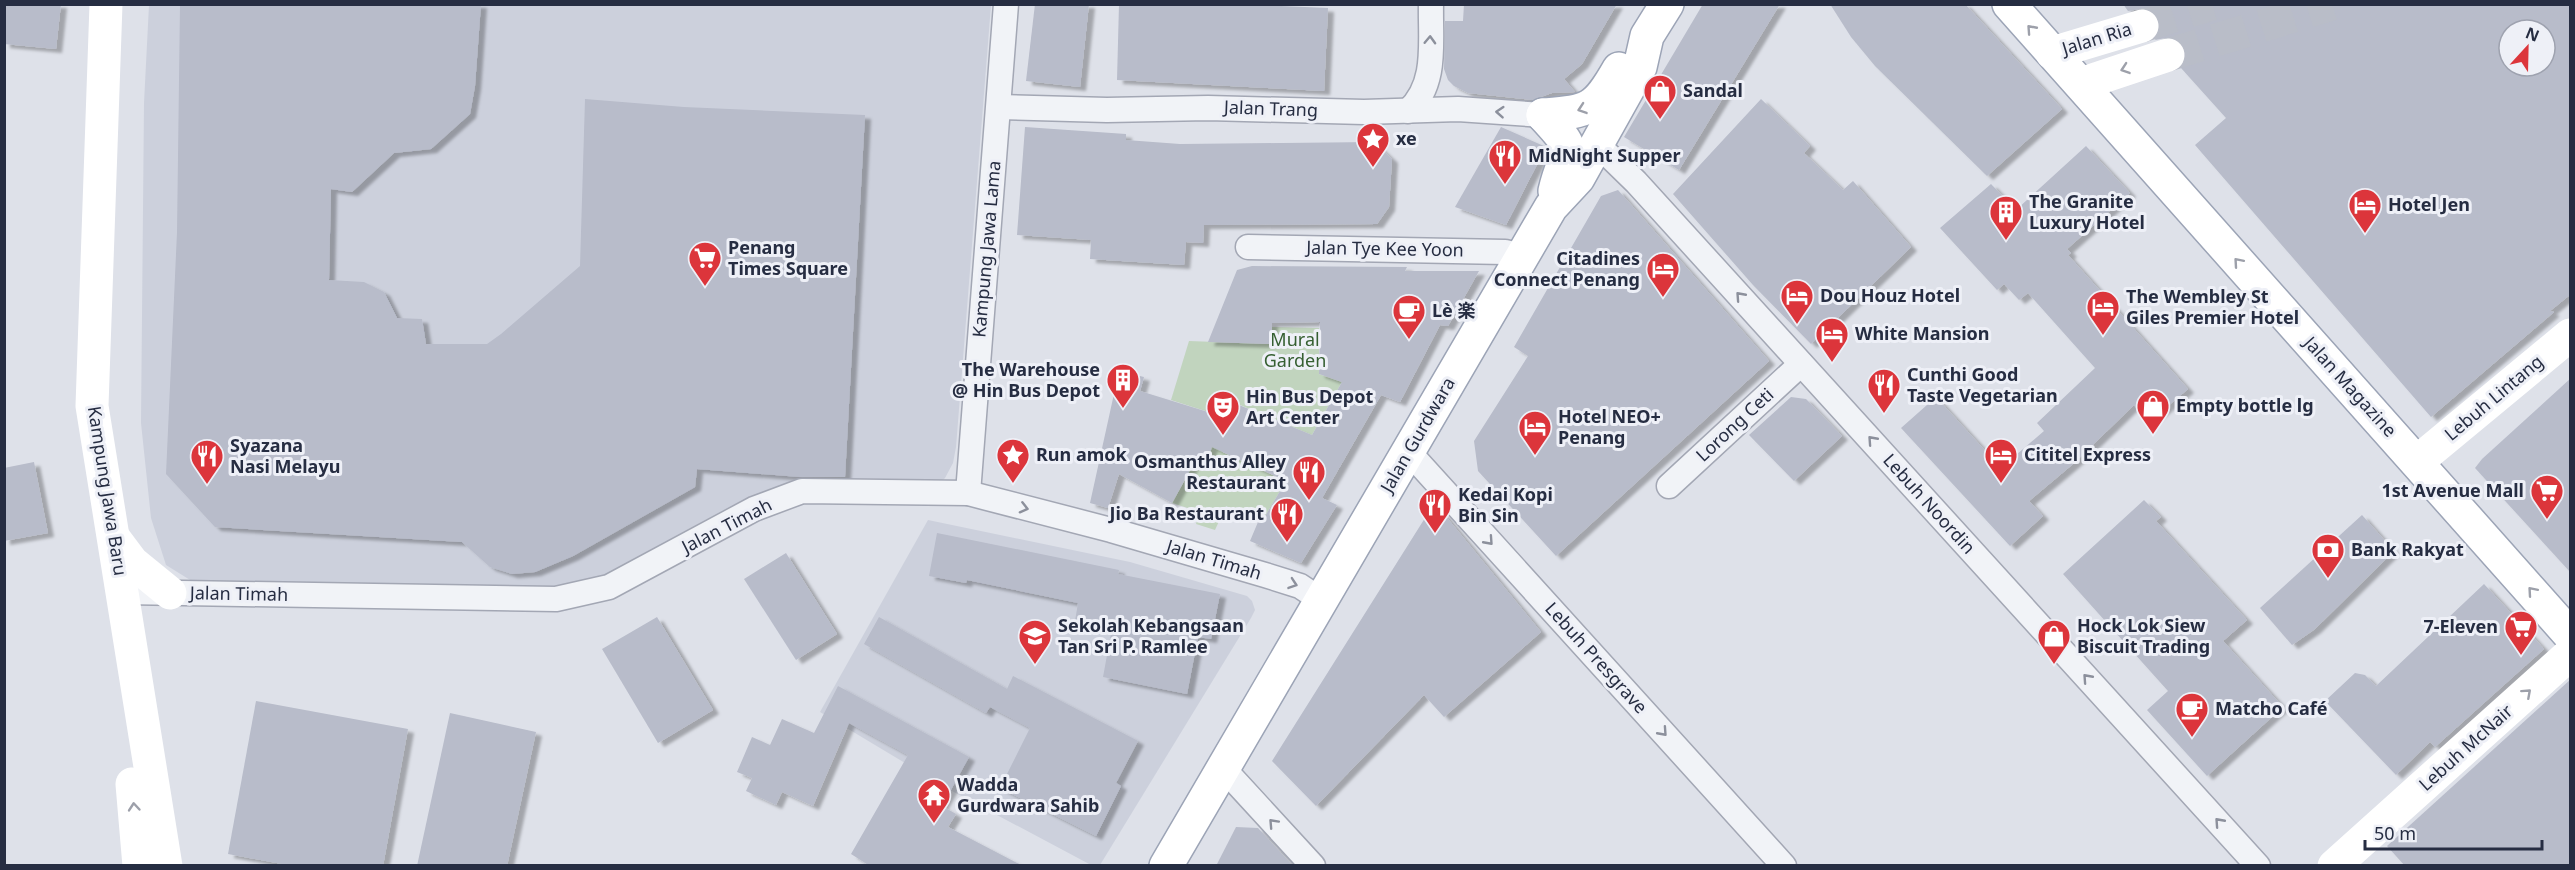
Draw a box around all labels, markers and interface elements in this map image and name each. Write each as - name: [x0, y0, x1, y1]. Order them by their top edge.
- street label: Jalan Ria: [2057, 16, 2134, 61]
- north arrow: [2497, 18, 2557, 78]
- text: N: [2522, 21, 2543, 47]
- one-way arrow: [2027, 25, 2038, 35]
- one-way arrow: [1424, 36, 1437, 45]
- one-way arrow: [2120, 62, 2131, 75]
- shop icon: Sandal: [1642, 73, 1678, 120]
- place label: Sandal: [1683, 78, 1743, 102]
- street label: Jalan Trang: [1222, 94, 1318, 122]
- one-way arrow: [1577, 102, 1588, 115]
- one-way arrow: [1496, 106, 1505, 119]
- place icon: xe: [1355, 121, 1391, 168]
- place label: xe: [1396, 126, 1417, 150]
- restaurant icon: MidNight Supper: [1487, 138, 1523, 185]
- place label: MidNight Supper: [1528, 143, 1680, 167]
- street label: Kampung Jawa Lama: [966, 159, 1006, 338]
- hotel icon: Hotel Jen: [2347, 187, 2383, 234]
- place label: The Granite Luxury Hotel: [2029, 189, 2145, 234]
- place label: Hotel Jen: [2388, 192, 2470, 216]
- building icon: The Granite Luxury Hotel: [1988, 194, 2024, 241]
- place label: Penang Times Square: [728, 235, 848, 280]
- street label: Jalan Tye Kee Yoon: [1304, 235, 1464, 261]
- supermarket icon: Penang Times Square: [687, 240, 723, 287]
- place label: Citadines Connect Penang: [1494, 246, 1640, 291]
- hotel icon: Citadines Connect Penang: [1645, 251, 1681, 298]
- one-way arrow: [2235, 257, 2246, 268]
- hotel icon: Dou Houz Hotel: [1779, 278, 1815, 325]
- place label: Dou Houz Hotel: [1820, 283, 1960, 307]
- place label: The Wembley St Giles Premier Hotel: [2126, 284, 2299, 329]
- hotel icon: The Wembley St Giles Premier Hotel: [2085, 289, 2121, 336]
- cafe icon: Lè 楽: [1391, 293, 1427, 340]
- one-way arrow: [1736, 293, 1747, 303]
- place label: Lè 楽: [1432, 298, 1476, 322]
- hotel icon: White Mansion: [1814, 316, 1850, 363]
- place label: White Mansion: [1855, 321, 1990, 345]
- park label: Mural Garden: [1264, 327, 1326, 372]
- street label: Jalan Magazine: [2298, 329, 2402, 442]
- street label: Lebuh Lintang: [2439, 349, 2548, 446]
- place label: The Warehouse @ Hin Bus Depot: [952, 357, 1100, 402]
- building icon: The Warehouse @ Hin Bus Depot: [1105, 362, 1141, 409]
- place label: Cunthi Good Taste Vegetarian: [1907, 362, 2058, 407]
- restaurant icon: Cunthi Good Taste Vegetarian: [1866, 367, 1902, 414]
- street label: Jalan Gurdwara: [1373, 372, 1460, 498]
- street label: Lorong Ceti: [1690, 382, 1778, 466]
- place label: Hin Bus Depot Art Center: [1246, 384, 1373, 429]
- shop icon: Empty bottle lg: [2135, 388, 2171, 435]
- theatre icon: Hin Bus Depot Art Center: [1205, 389, 1241, 436]
- place label: Empty bottle lg: [2176, 393, 2314, 417]
- street label: Kampung Jawa Baru: [83, 404, 133, 577]
- place label: Hotel NEO+ Penang: [1558, 404, 1661, 449]
- hotel icon: Hotel NEO+ Penang: [1517, 409, 1553, 456]
- place label: Syazana Nasi Melayu: [230, 433, 340, 478]
- place icon: Run amok: [995, 437, 1031, 484]
- one-way arrow: [1868, 437, 1879, 448]
- hotel icon: Cititel Express: [1983, 437, 2019, 484]
- restaurant icon: Syazana Nasi Melayu: [189, 438, 225, 485]
- place label: Run amok: [1036, 442, 1127, 466]
- place label: Cititel Express: [2024, 442, 2151, 466]
- street label: Lebuh Noordin: [1878, 448, 1981, 559]
- place label: Osmanthus Alley Restaurant: [1134, 449, 1287, 494]
- restaurant icon: Osmanthus Alley Restaurant: [1291, 454, 1327, 501]
- supermarket icon: 1st Avenue Mall: [2529, 473, 2565, 520]
- place label: 1st Avenue Mall: [2381, 478, 2524, 502]
- place label: Kedai Kopi Bin Sin: [1458, 482, 1553, 527]
- restaurant icon: Kedai Kopi Bin Sin: [1417, 487, 1453, 534]
- street label: Jalan Timah: [676, 492, 776, 559]
- restaurant icon: Jio Ba Restaurant: [1269, 496, 1305, 543]
- one-way arrow: [1019, 500, 1029, 513]
- place label: Jio Ba Restaurant: [1107, 501, 1264, 525]
- bank icon: Bank Rakyat: [2310, 532, 2346, 579]
- street label: Jalan Timah: [1162, 533, 1265, 585]
- one-way arrow: [1482, 534, 1493, 545]
- place label: Bank Rakyat: [2351, 537, 2464, 561]
- one-way arrow: [1287, 577, 1297, 590]
- street label: Jalan Timah: [188, 580, 288, 606]
- one-way arrow: [2528, 587, 2539, 598]
- street label: Lebuh Presgrave: [1540, 597, 1653, 718]
- supermarket icon: 7-Eleven: [2503, 609, 2539, 656]
- place label: Sekolah Kebangsaan Tan Sri P. Ramlee: [1058, 613, 1244, 658]
- place label: Hock Lok Siew Biscuit Trading: [2077, 613, 2210, 658]
- place label: 7-Eleven: [2423, 614, 2498, 638]
- school or university icon: Sekolah Kebangsaan Tan Sri P. Ramlee: [1017, 618, 1053, 665]
- shop icon: Hock Lok Siew Biscuit Trading: [2036, 618, 2072, 665]
- one-way arrow: [2083, 674, 2094, 685]
- one-way arrow: [2520, 689, 2531, 700]
- cafe icon: Matcho Café: [2174, 691, 2210, 738]
- place label: Matcho Café: [2215, 696, 2328, 720]
- street label: Lebuh McNair: [2413, 698, 2518, 796]
- one-way arrow: [1656, 725, 1667, 736]
- place label: Wadda Gurdwara Sahib: [957, 772, 1099, 817]
- temple icon: Wadda Gurdwara Sahib: [916, 777, 952, 824]
- one-way arrow: [128, 803, 141, 812]
- scale bar: [2365, 813, 2542, 851]
- one-way arrow: [2215, 818, 2226, 829]
- one-way arrow: [1269, 819, 1280, 829]
- text: 50 m: [2374, 821, 2416, 845]

